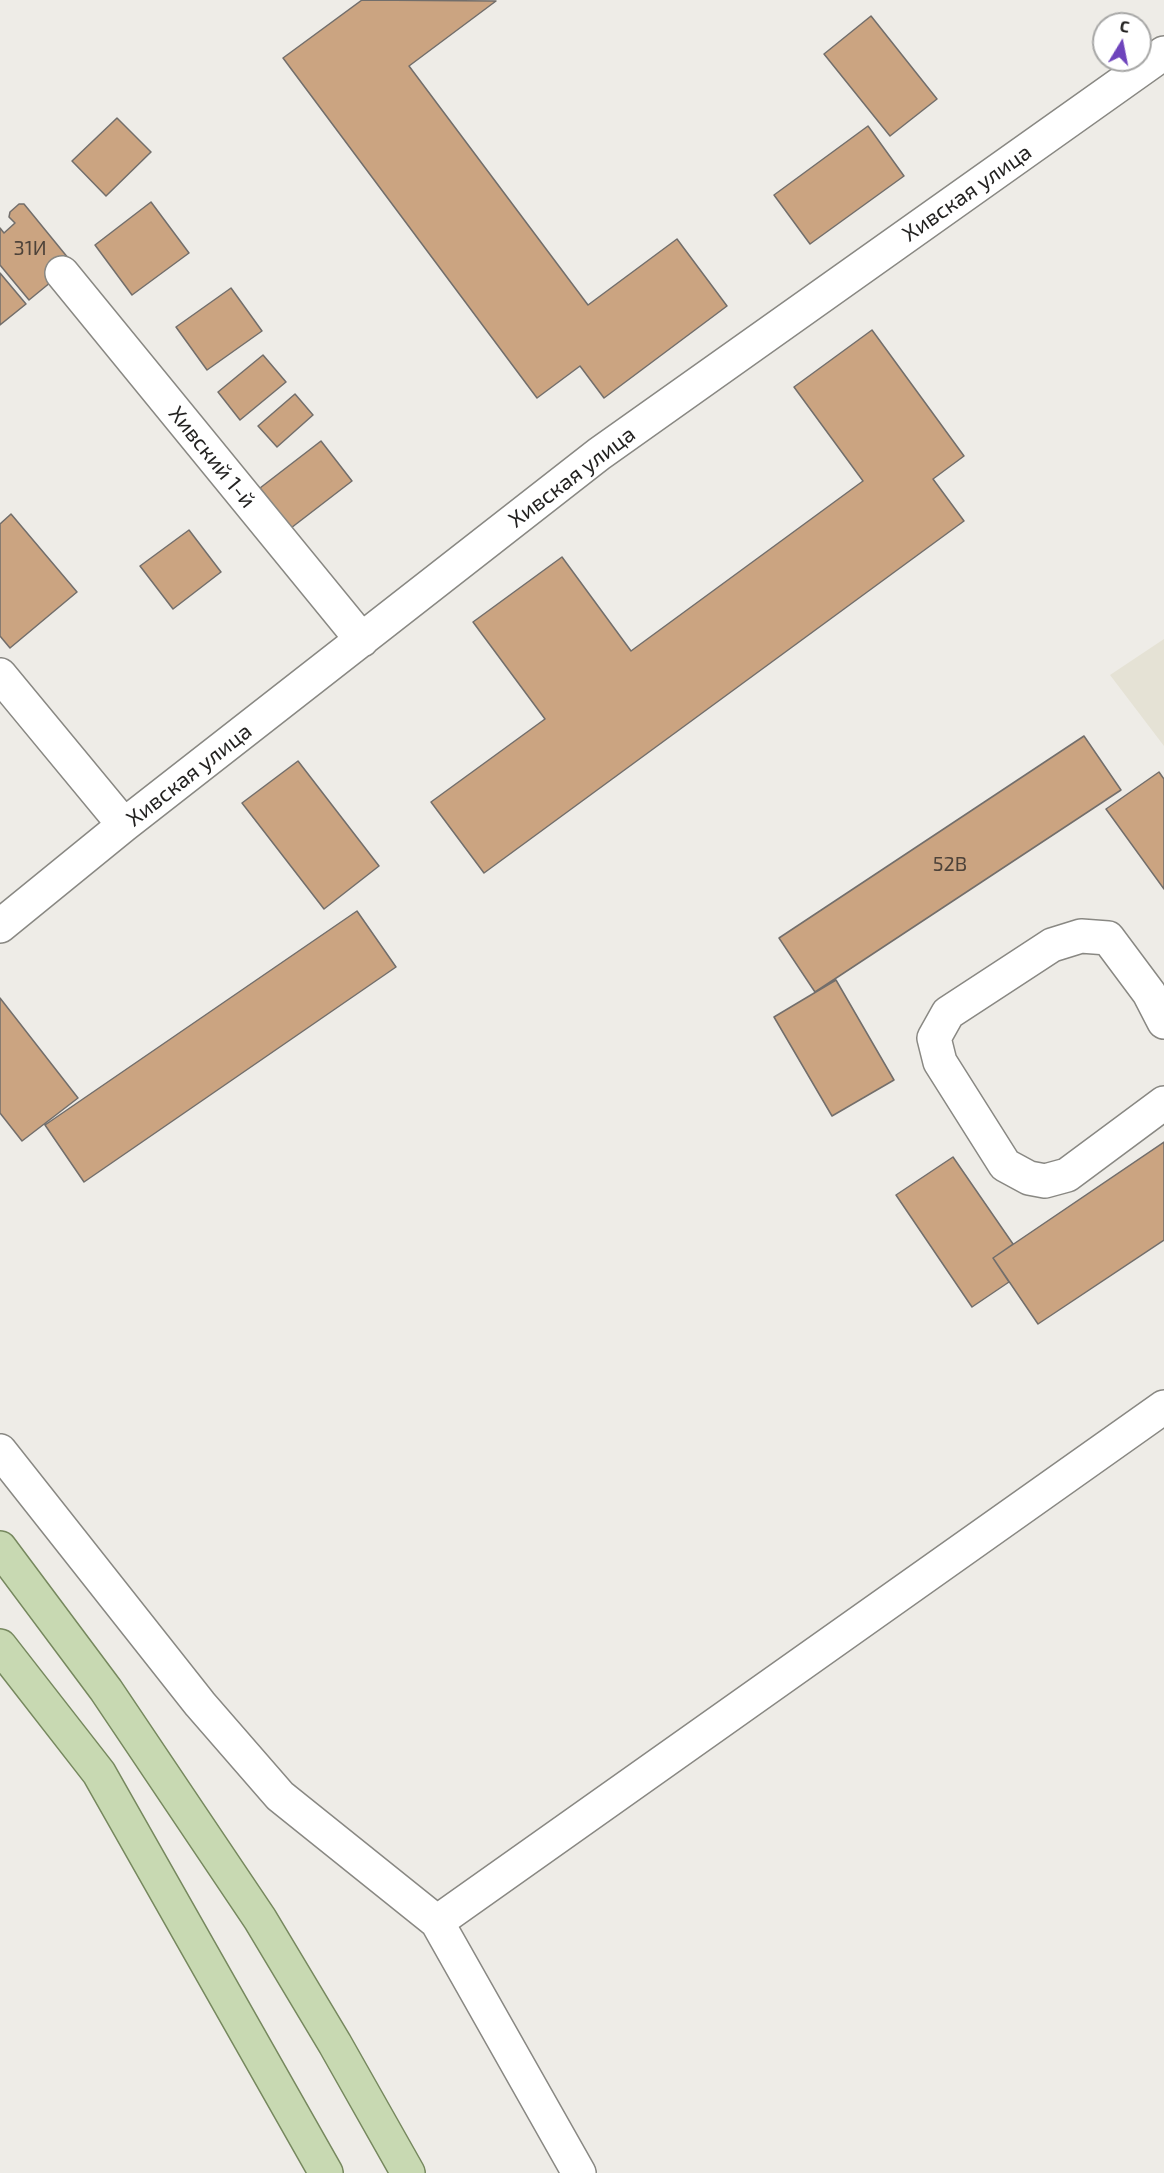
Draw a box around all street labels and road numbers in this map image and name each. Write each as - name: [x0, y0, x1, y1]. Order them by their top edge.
- street label: Хивская улица: [897, 139, 1037, 247]
- street label: Хивский 1-й: [163, 401, 261, 513]
- street label: Хивская улица: [504, 421, 640, 533]
- street label: Хивская улица: [121, 718, 257, 832]

